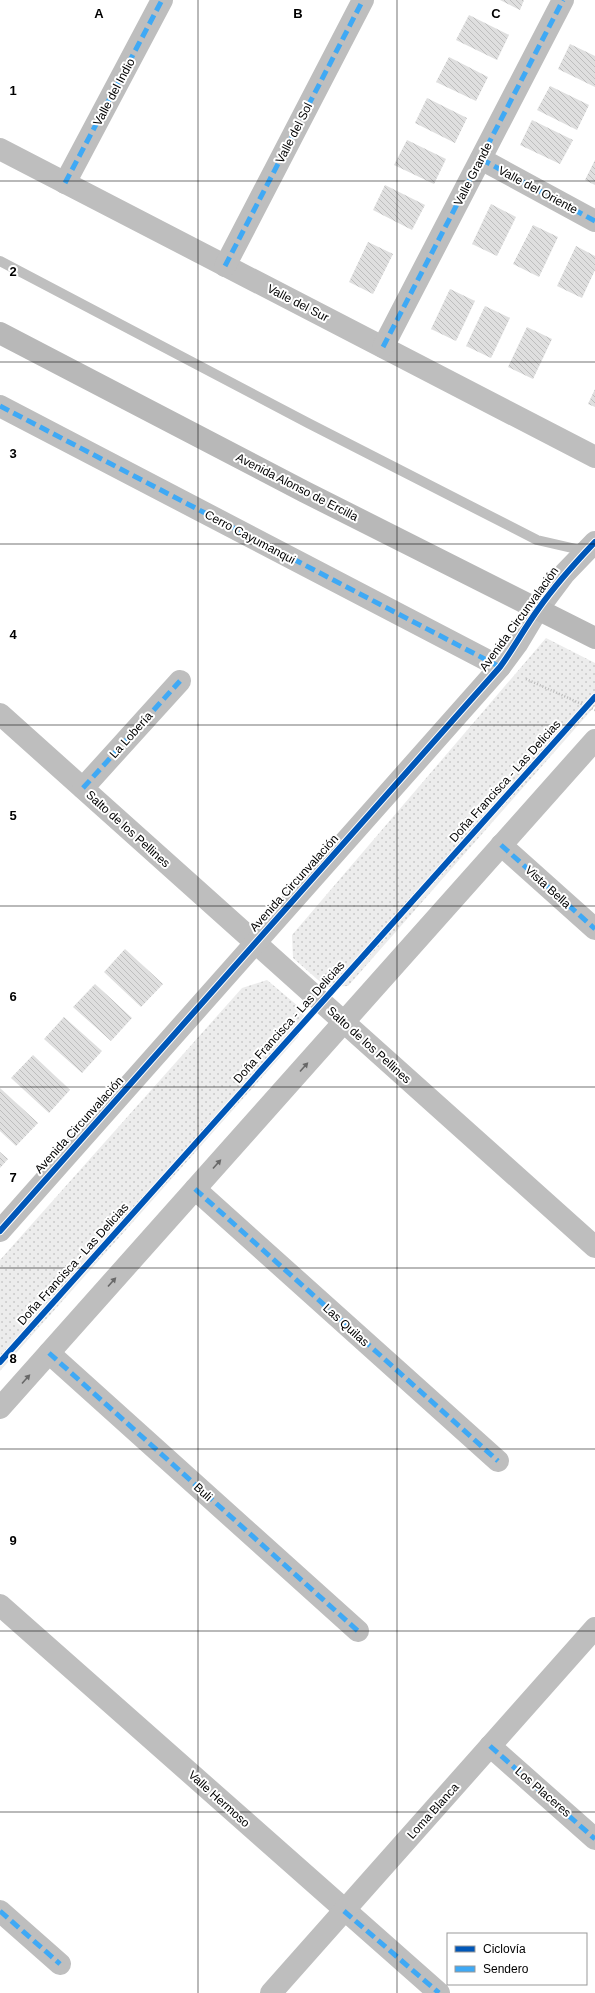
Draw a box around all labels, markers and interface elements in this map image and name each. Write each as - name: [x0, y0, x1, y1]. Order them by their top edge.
- text: A: [94, 6, 104, 21]
- text: B: [293, 6, 303, 21]
- text: C: [491, 6, 501, 21]
- street label: Valle del Indio: [90, 56, 138, 128]
- text: 1: [9, 83, 17, 98]
- street label: Valle del Sol: [273, 100, 315, 166]
- street label: Valle Grande: [451, 140, 495, 208]
- street label: Valle del Oriente: [496, 163, 580, 217]
- text: 2: [9, 264, 17, 279]
- street label: Valle del Sur: [265, 282, 331, 324]
- text: 3: [9, 446, 17, 461]
- street label: Avenida Alonso de Ercilla: [234, 450, 361, 524]
- street label: Cerro Cayumanqui: [202, 507, 298, 567]
- street label: Avenida Circunvalación: [477, 564, 561, 674]
- text: 4: [9, 627, 17, 642]
- street label: La Lobería: [107, 709, 156, 761]
- street label: Doña Francisca - Las Delicias: [446, 717, 564, 845]
- street label: Salto de los Pellines: [83, 788, 173, 870]
- text: 5: [9, 808, 17, 823]
- street label: Avenida Circunvalación: [247, 832, 341, 934]
- street label: Vista Bella: [522, 863, 574, 911]
- street label: Doña Francisca - Las Delicias: [230, 958, 348, 1086]
- text: 6: [9, 989, 17, 1004]
- street label: Salto de los Pellines: [324, 1004, 414, 1086]
- one-way arrow: [299, 1062, 309, 1072]
- street label: Avenida Circunvalación: [32, 1074, 126, 1176]
- one-way arrow: [213, 1159, 222, 1169]
- text: 7: [9, 1170, 17, 1185]
- street label: Doña Francisca - Las Delicias: [14, 1200, 132, 1328]
- one-way arrow: [108, 1277, 117, 1287]
- street label: Las Quilas: [320, 1301, 372, 1349]
- text: 8: [9, 1351, 17, 1366]
- one-way arrow: [21, 1374, 31, 1384]
- street label: Buli: [191, 1480, 215, 1504]
- text: 9: [9, 1533, 17, 1548]
- street label: Los Placeres: [512, 1764, 574, 1820]
- street label: Valle Hermoso: [185, 1768, 253, 1830]
- street label: Loma Blanca: [404, 1780, 462, 1842]
- legend: [447, 1933, 587, 1985]
- text: Ciclovía: [483, 1942, 526, 1956]
- text: Sendero: [483, 1962, 529, 1976]

